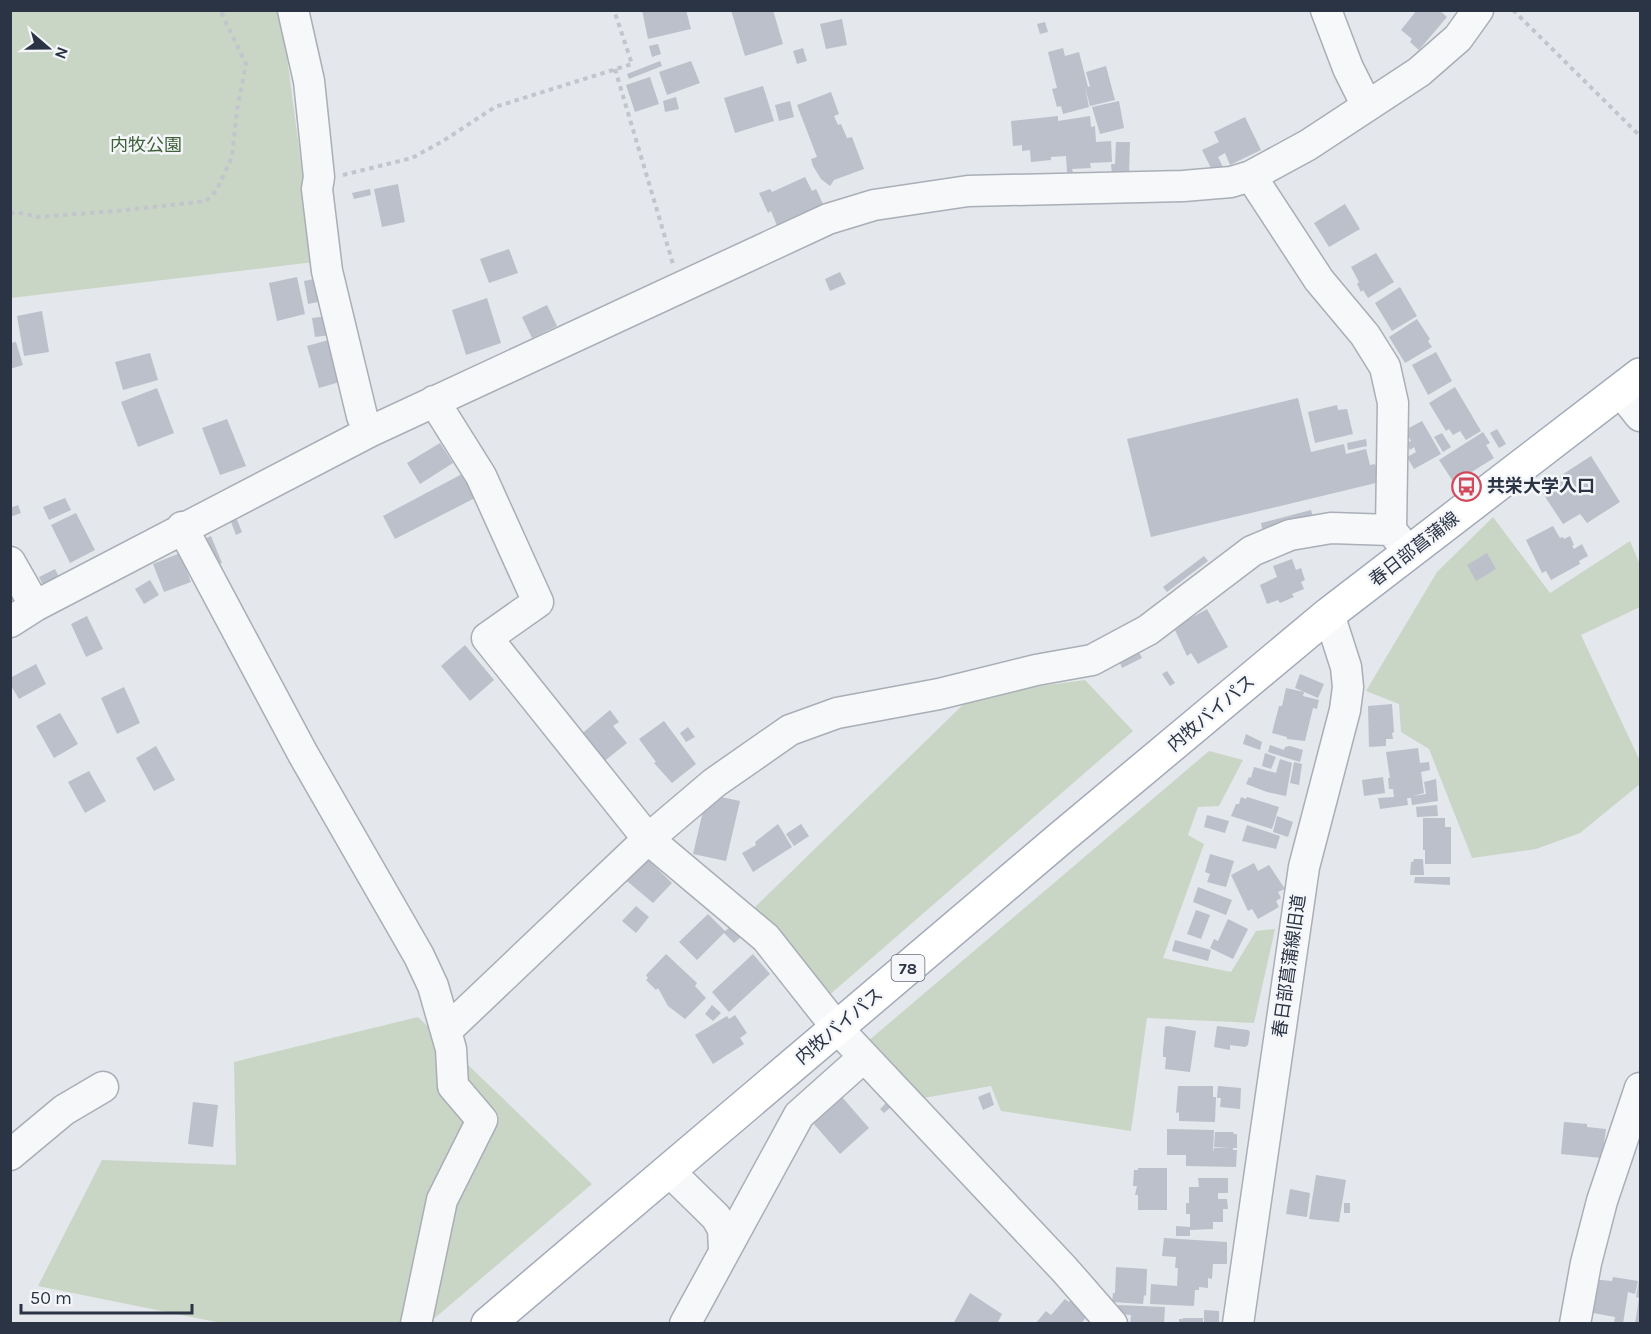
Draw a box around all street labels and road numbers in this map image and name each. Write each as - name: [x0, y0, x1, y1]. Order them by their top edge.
- street label: 春日部菖蒲線: [1365, 507, 1463, 591]
- street label: 内牧バイパス: [1163, 670, 1259, 756]
- street label: 春日部菖蒲線旧道: [1268, 893, 1310, 1039]
- road number: 78: [892, 955, 924, 981]
- street label: 内牧バイパス: [791, 983, 887, 1069]

